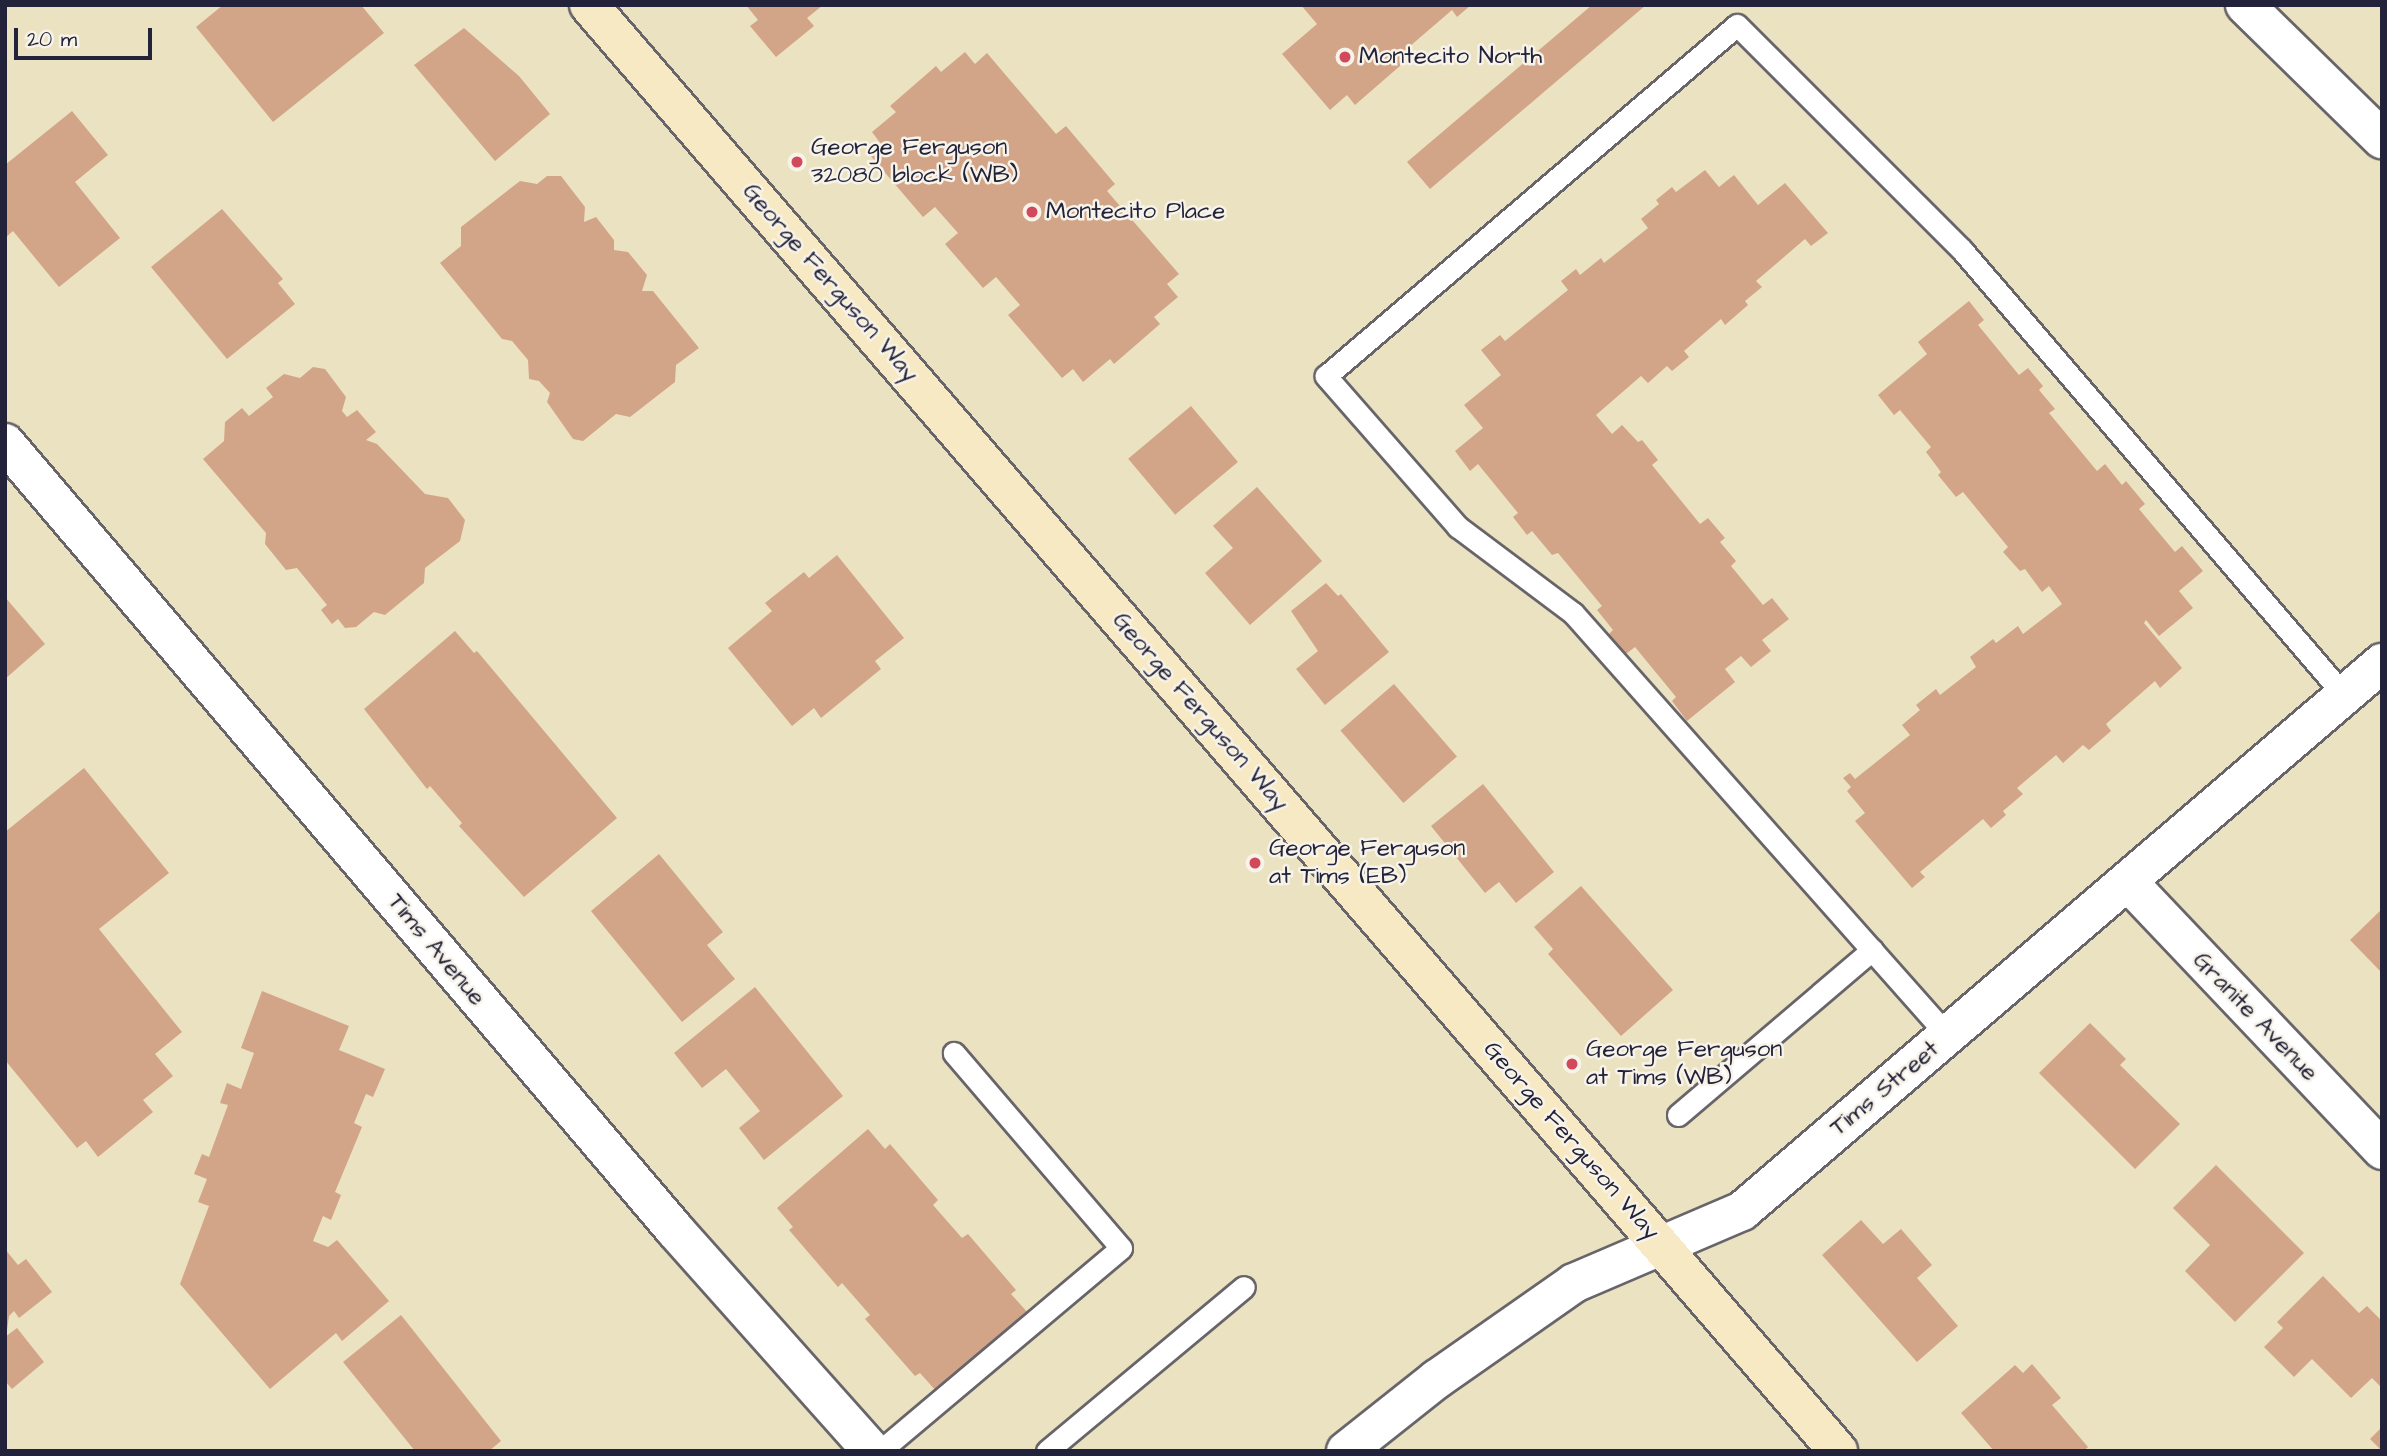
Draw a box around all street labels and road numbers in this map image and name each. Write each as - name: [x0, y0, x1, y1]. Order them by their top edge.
- street label: George Ferguson Way: [736, 178, 924, 388]
- street label: George Ferguson Way: [1106, 607, 1294, 817]
- street label: Tims Avenue: [381, 888, 491, 1012]
- street label: Granite Avenue: [2186, 947, 2324, 1087]
- street label: Tims Street: [1825, 1035, 1945, 1143]
- street label: George Ferguson Way: [1477, 1036, 1665, 1246]

